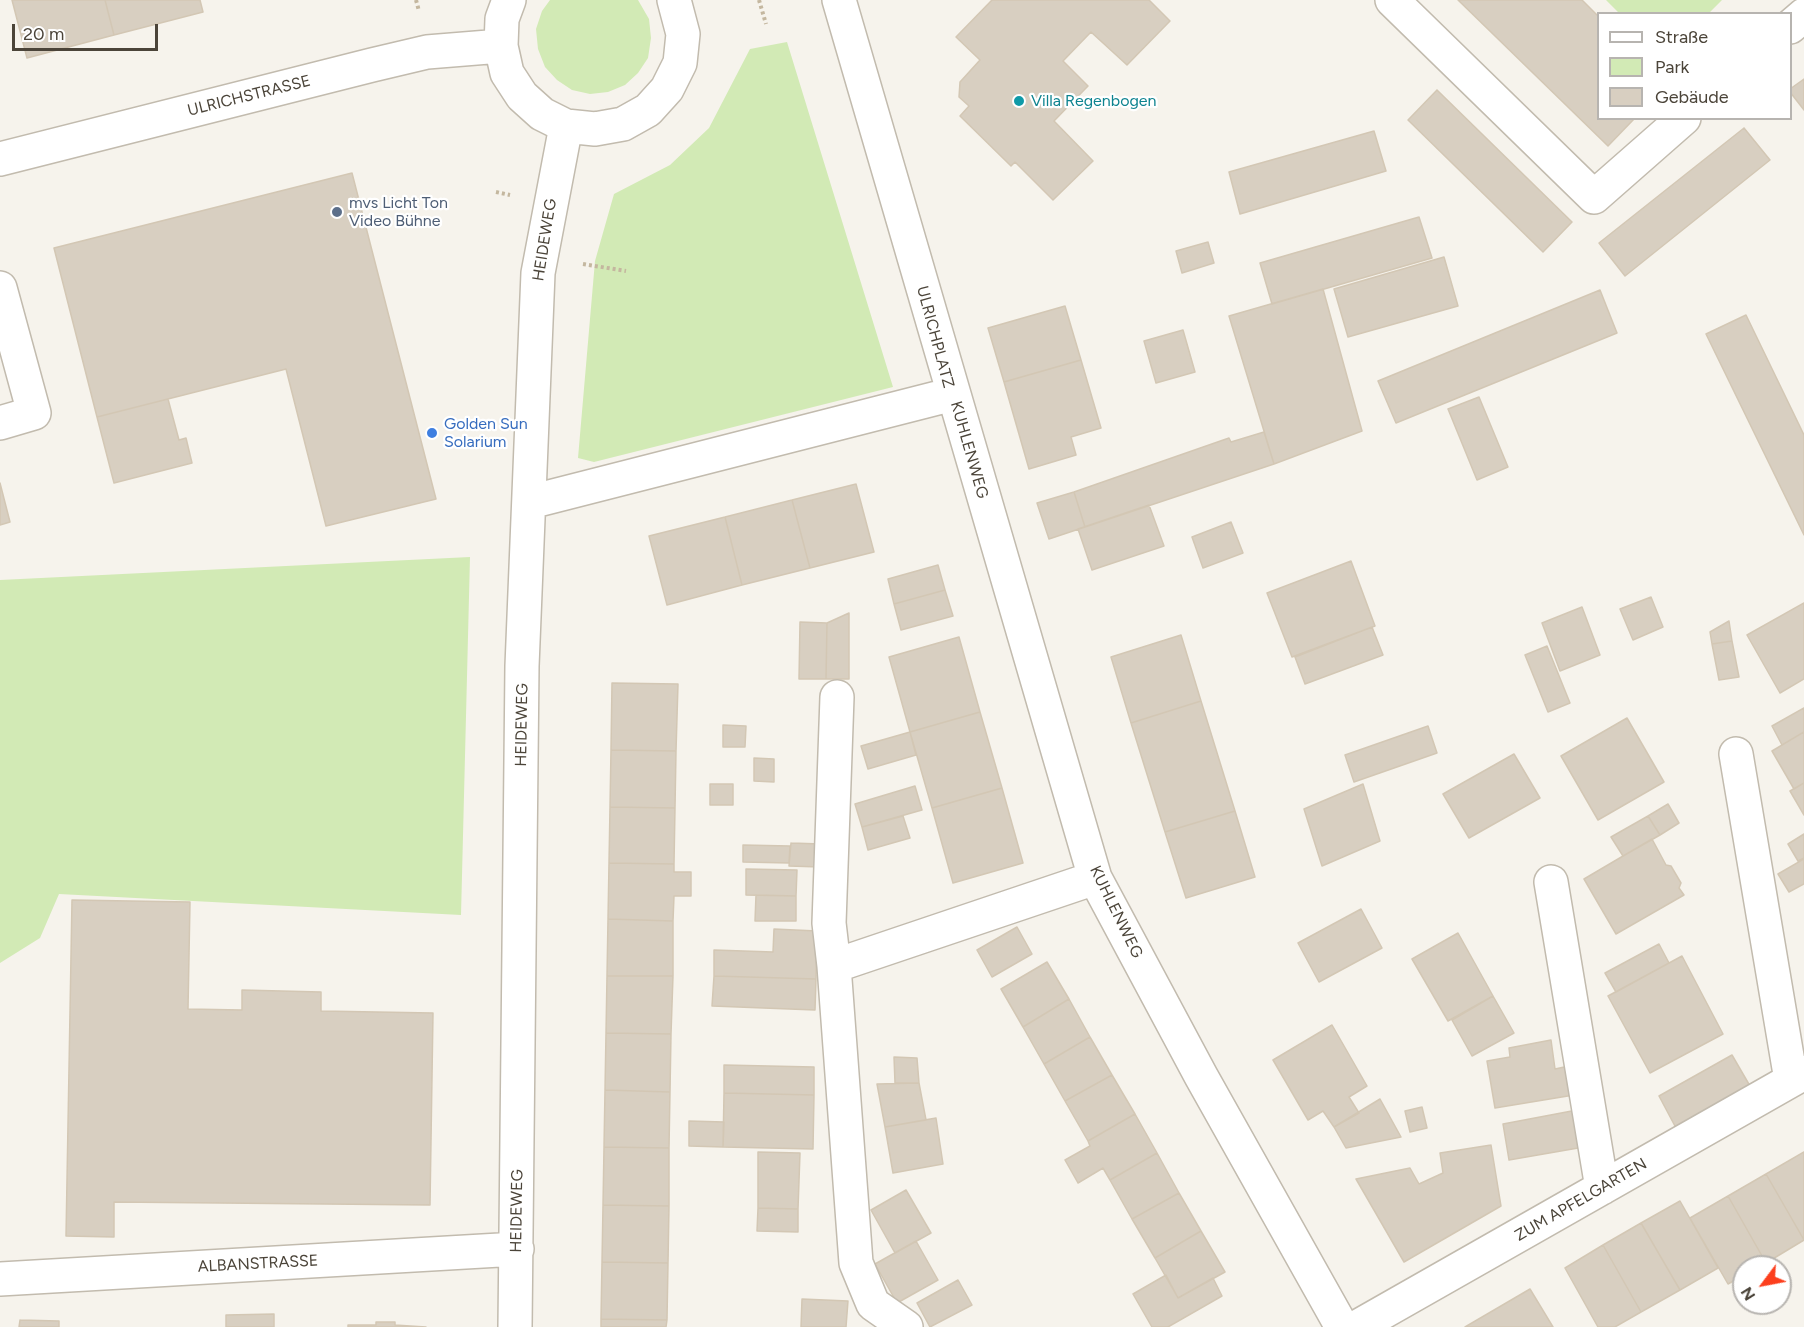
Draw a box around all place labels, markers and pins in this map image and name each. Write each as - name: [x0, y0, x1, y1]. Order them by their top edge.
- place label: Villa Regenbogen: [1031, 91, 1156, 111]
- marker: Villa Regenbogen: [1012, 94, 1026, 108]
- place label: mvs Licht Ton Video Bühne: [349, 193, 448, 231]
- marker: mvs Licht Ton Video Bühne: [330, 205, 344, 219]
- place label: Golden Sun Solarium: [444, 414, 528, 452]
- marker: Golden Sun Solarium: [425, 426, 439, 440]

